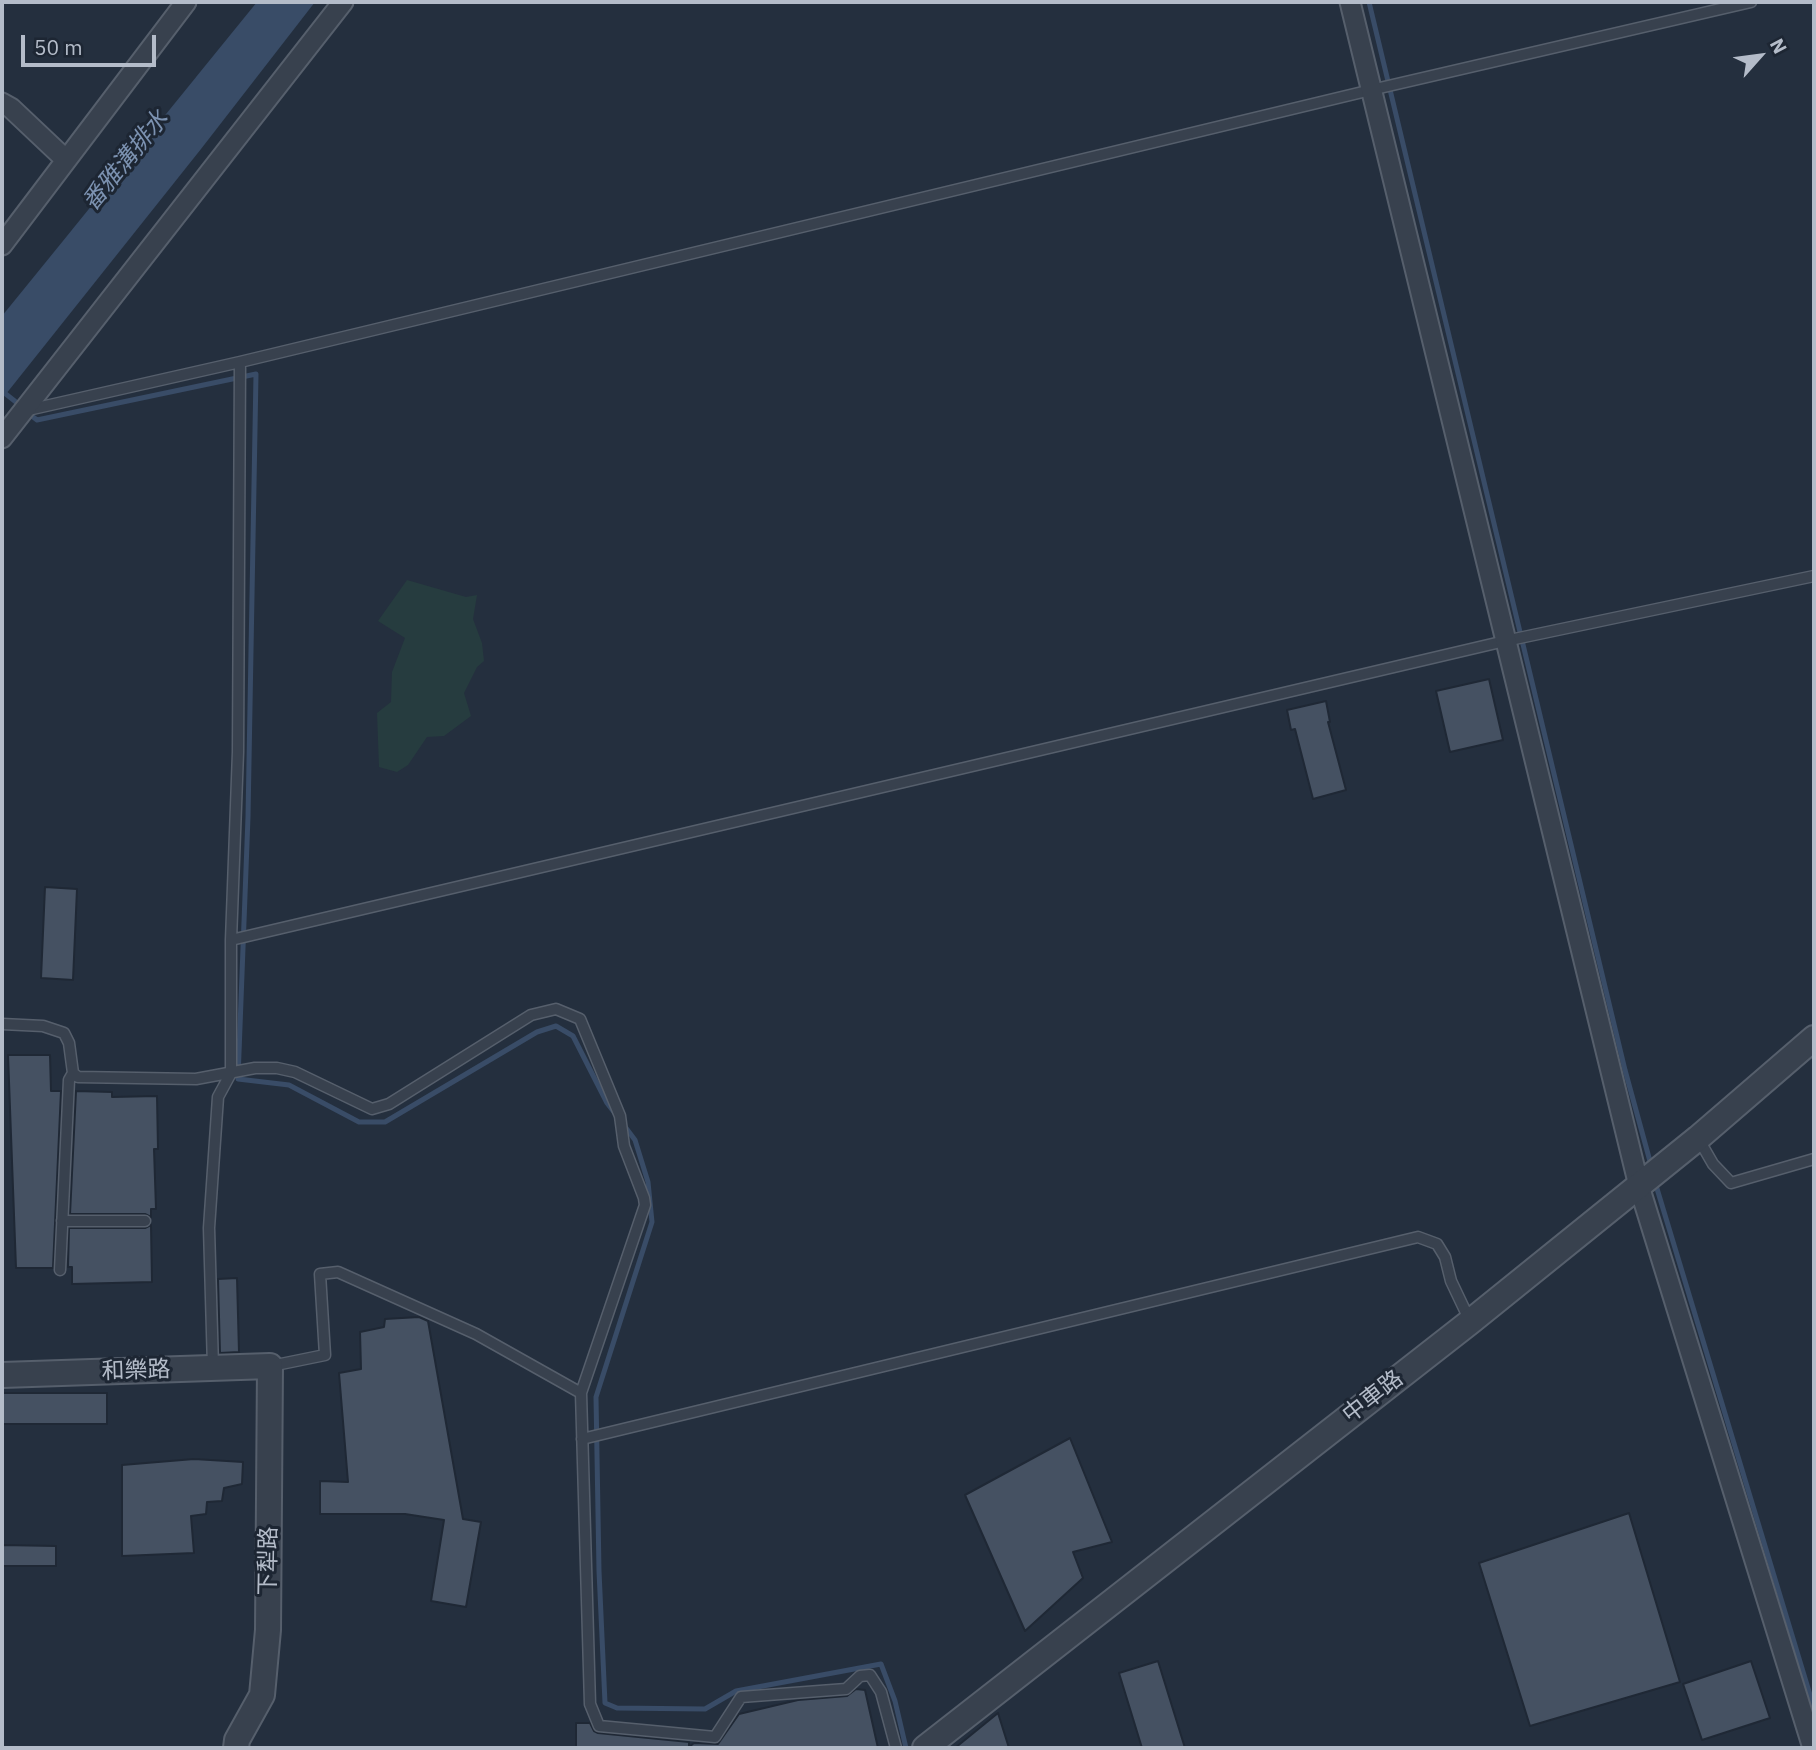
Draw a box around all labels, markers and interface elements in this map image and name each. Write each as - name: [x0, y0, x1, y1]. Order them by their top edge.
- scale bar: [24, 21, 159, 65]
- north arrow: [1725, 21, 1795, 91]
- text: 50 m: [34, 33, 83, 61]
- text: N: [1765, 34, 1792, 58]
- water label: 番雅溝排水: [77, 105, 175, 217]
- street label: 和樂路: [101, 1356, 171, 1386]
- street label: 中車路: [1337, 1365, 1409, 1429]
- street label: 下犁路: [255, 1526, 283, 1596]

